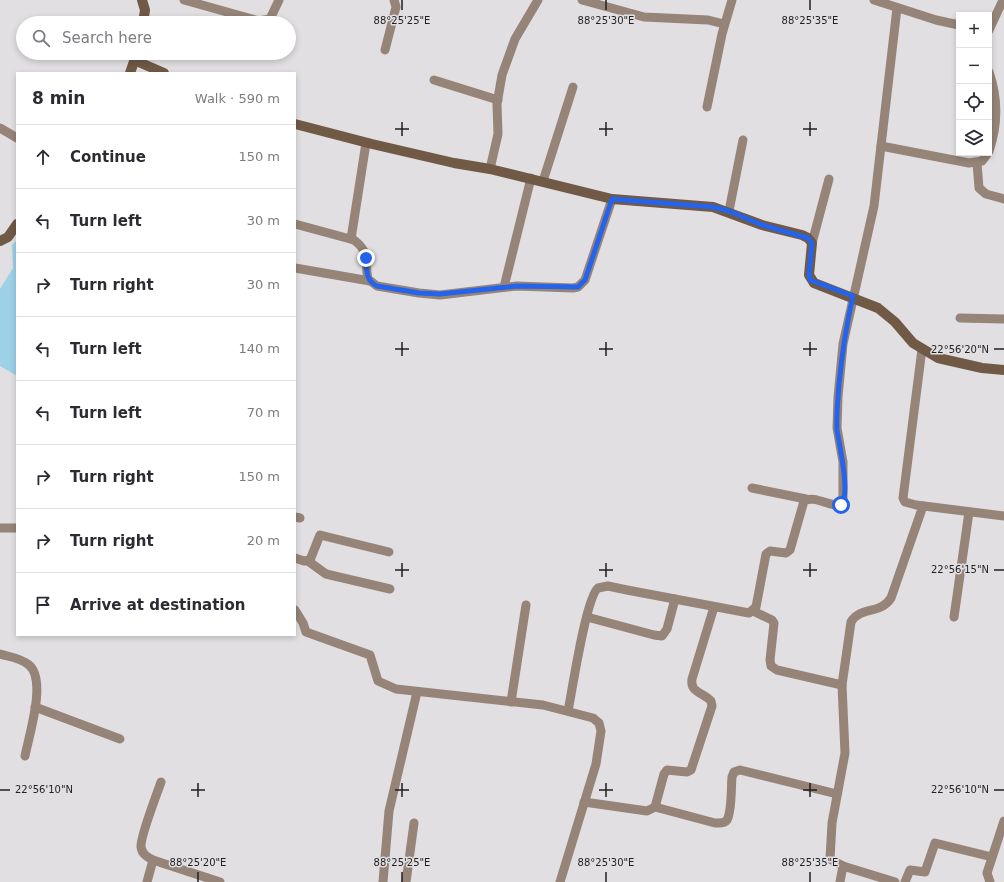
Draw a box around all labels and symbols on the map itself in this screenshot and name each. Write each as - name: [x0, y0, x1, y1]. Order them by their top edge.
- text: 88°25'25"E: [374, 15, 430, 26]
- text: 88°25'30"E: [578, 15, 634, 26]
- text: 88°25'35"E: [782, 15, 838, 26]
- route end: [357, 249, 375, 267]
- text: 22°56'20"N: [931, 344, 989, 355]
- route start: [832, 496, 850, 514]
- text: 22°56'15"N: [931, 564, 989, 575]
- text: 22°56'10"N: [15, 784, 73, 795]
- text: 22°56'10"N: [931, 784, 989, 795]
- text: 88°25'20"E: [170, 857, 226, 868]
- text: 88°25'25"E: [374, 857, 430, 868]
- text: 88°25'30"E: [578, 857, 634, 868]
- text: 88°25'35"E: [782, 857, 838, 868]

